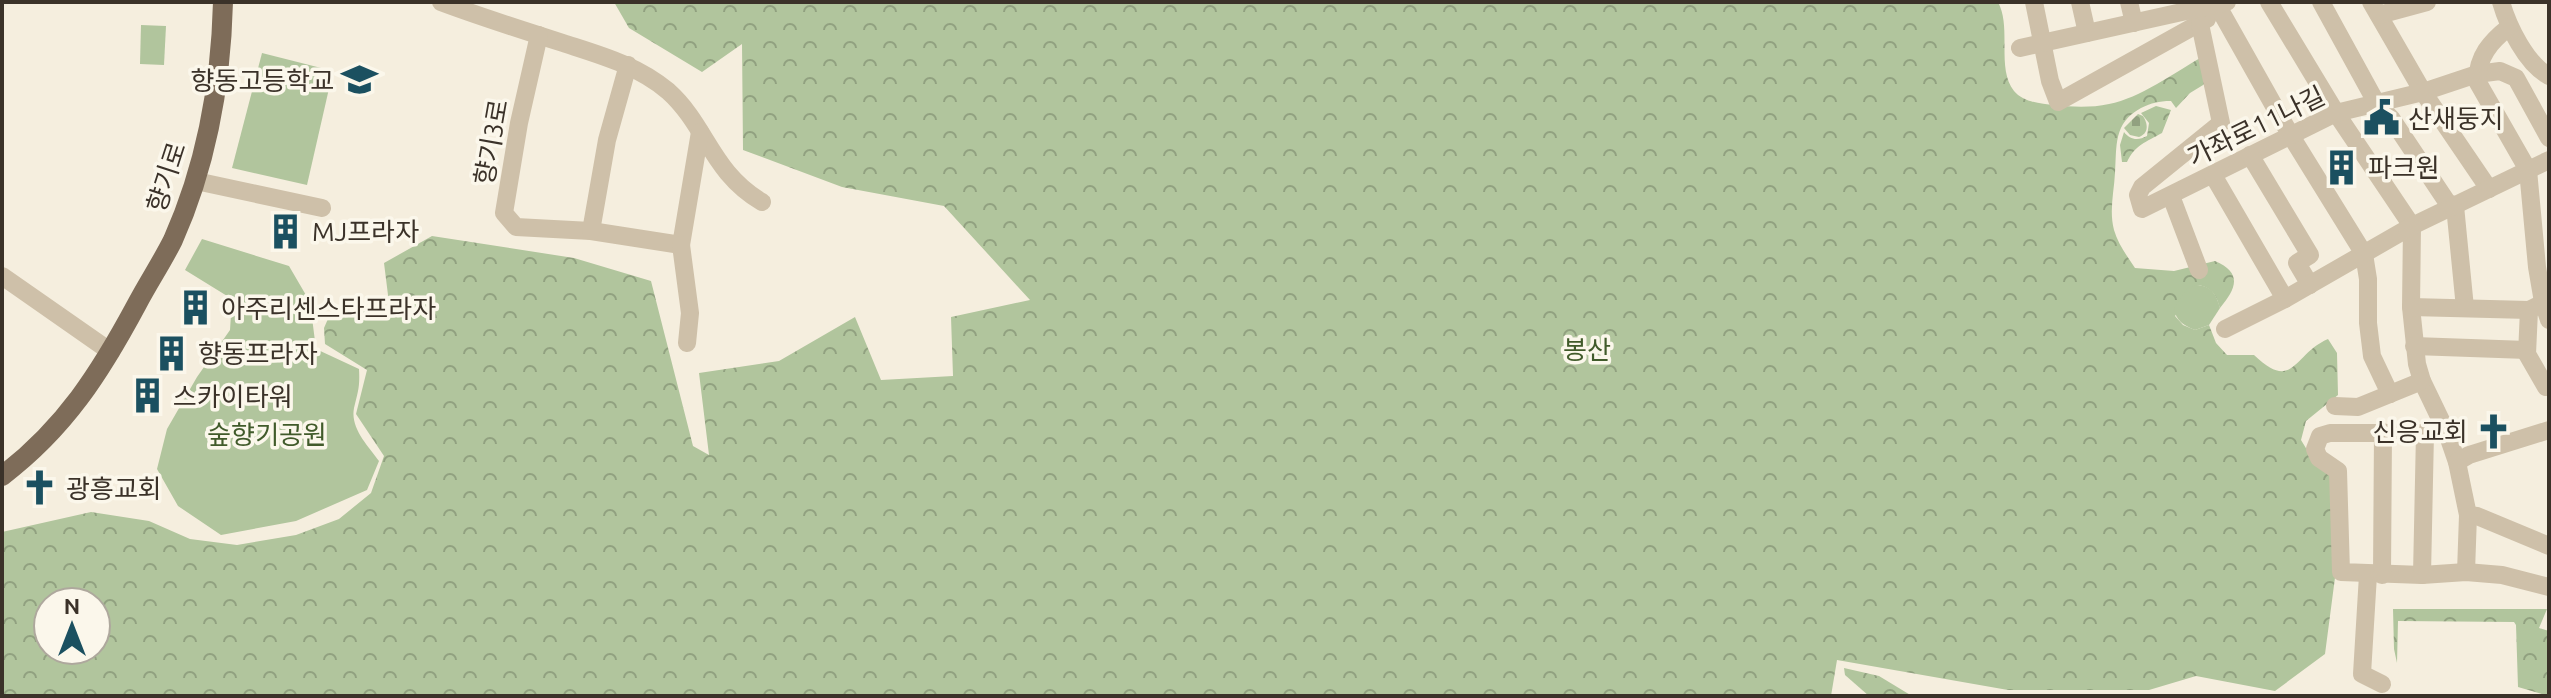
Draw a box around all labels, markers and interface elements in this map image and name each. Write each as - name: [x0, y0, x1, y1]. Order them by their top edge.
- school or university icon: 향동고등학교: [341, 61, 379, 99]
- place label: 향동고등학교: [190, 66, 334, 95]
- street label: 가좌로11나길: [2183, 80, 2329, 172]
- street label: 향기3로: [469, 97, 513, 187]
- public building icon: 산새둥지: [2363, 99, 2401, 137]
- place label: 산새둥지: [2408, 104, 2504, 133]
- street label: 향기로: [141, 138, 191, 216]
- building icon: 파크원: [2323, 148, 2361, 186]
- place label: 파크원: [2368, 153, 2440, 182]
- building icon: MJ프라자: [267, 212, 305, 250]
- place label: MJ프라자: [312, 217, 419, 246]
- building icon: 아주리센스타프라자: [176, 289, 214, 327]
- place label: 아주리센스타프라자: [221, 294, 436, 323]
- building icon: 향동프라자: [153, 334, 191, 372]
- park label: 봉산: [1563, 335, 1611, 364]
- place label: 향동프라자: [198, 339, 318, 368]
- building icon: 스카이타워: [128, 377, 166, 415]
- place label: 스카이타워: [173, 382, 293, 411]
- church icon: 신응교회: [2475, 412, 2513, 450]
- place label: 신응교회: [2372, 417, 2468, 446]
- park label: 숲향기공원: [207, 420, 327, 449]
- church icon: 광흥교회: [21, 469, 59, 507]
- place label: 광흥교회: [66, 474, 162, 503]
- north arrow: [32, 586, 112, 666]
- text: N: [64, 593, 80, 618]

